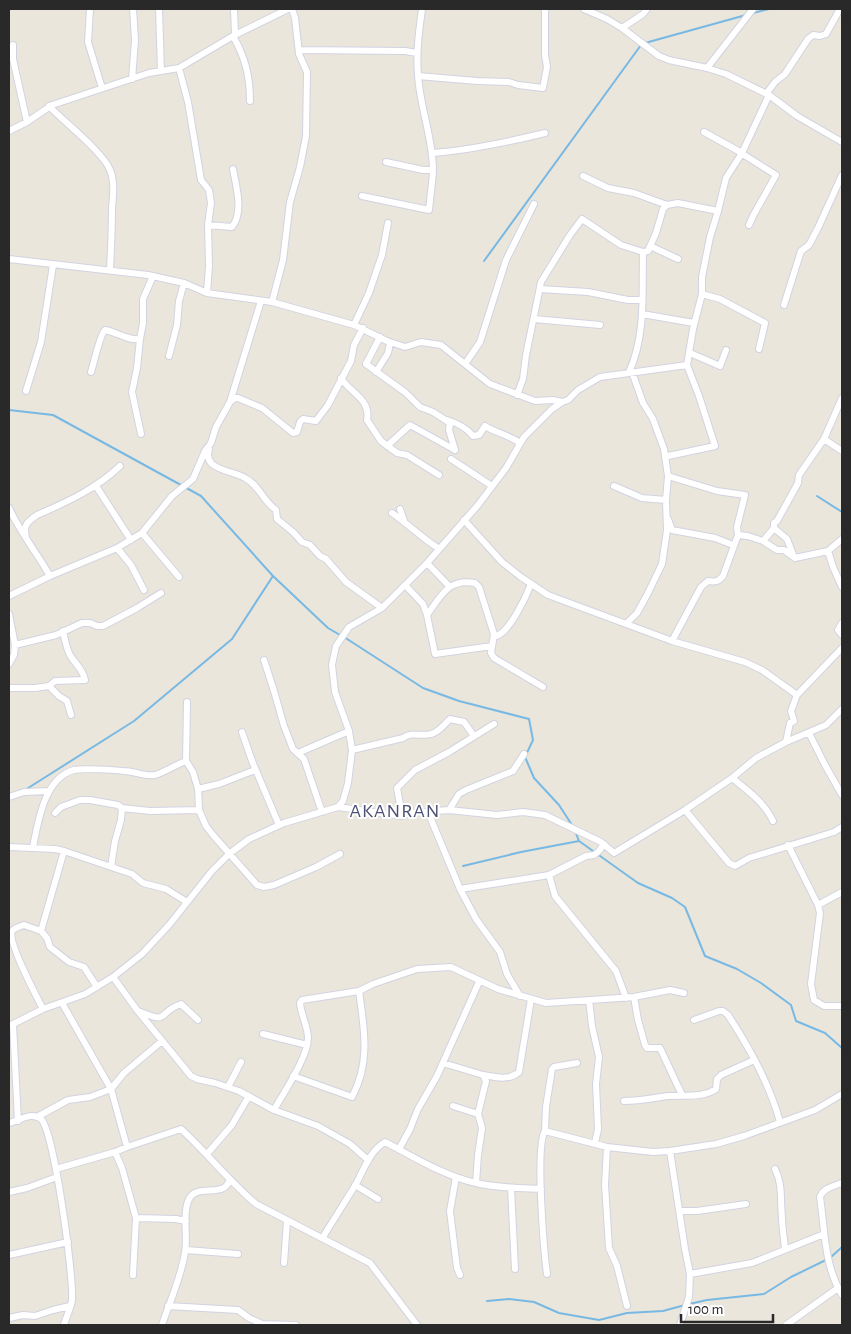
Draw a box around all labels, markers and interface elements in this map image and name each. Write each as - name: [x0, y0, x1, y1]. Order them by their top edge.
- district label: AKANRAN: [349, 801, 441, 821]
- scale bar: [681, 1292, 774, 1324]
- text: 100 m: [688, 1302, 723, 1317]

